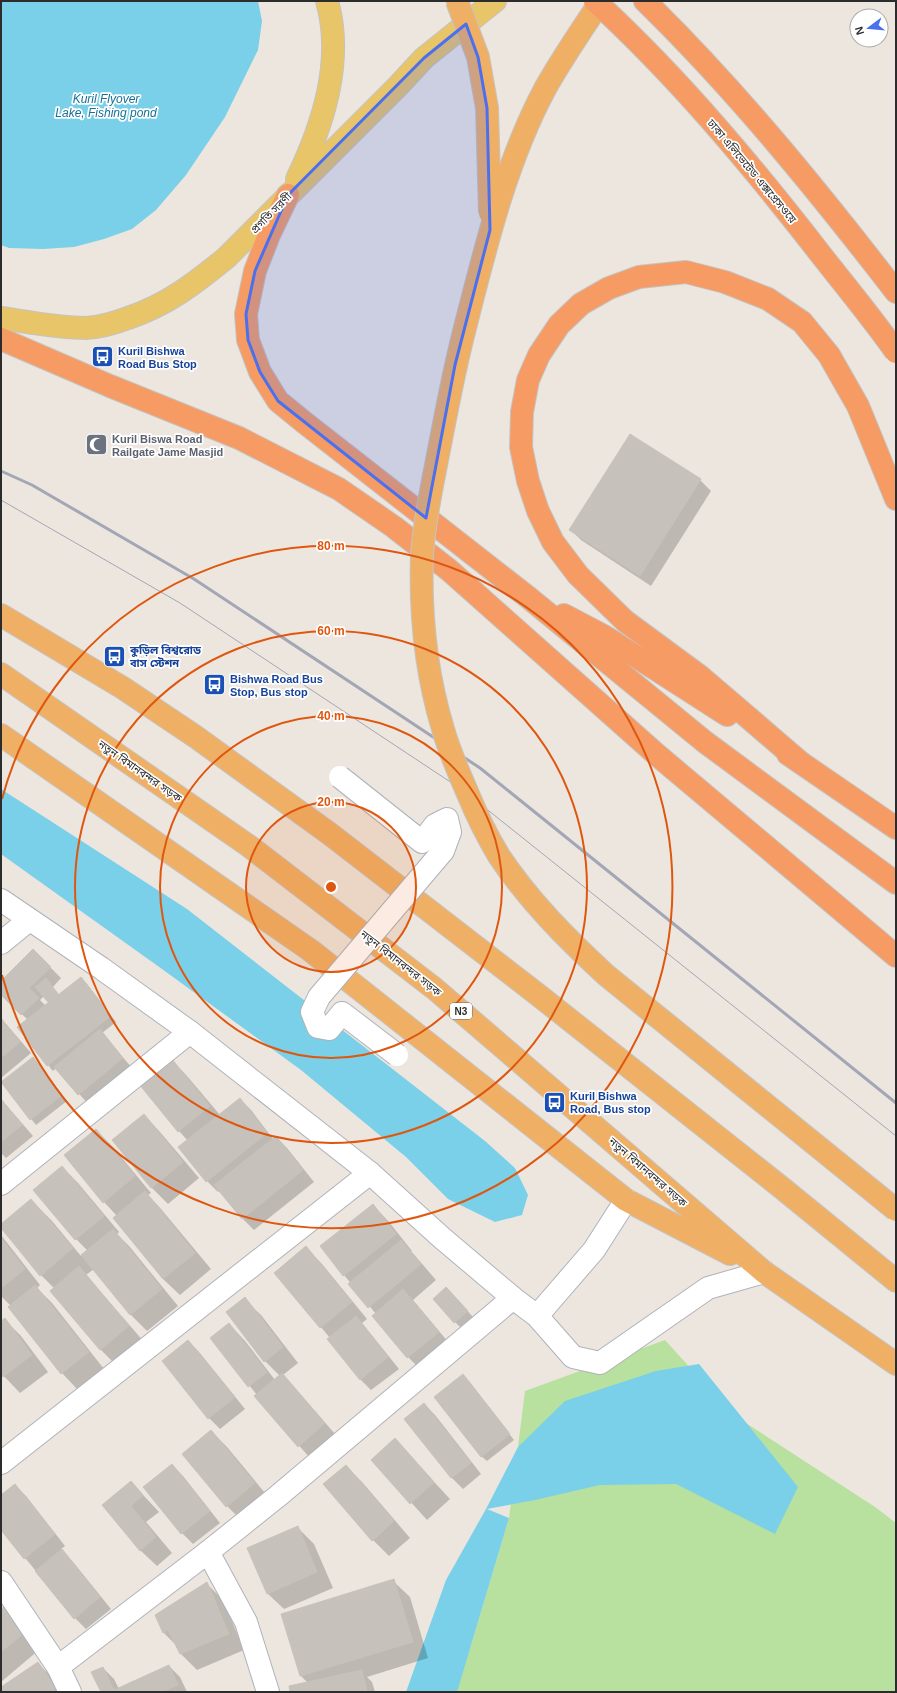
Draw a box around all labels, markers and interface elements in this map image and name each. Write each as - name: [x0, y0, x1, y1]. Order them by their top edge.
- north arrow: [849, 8, 889, 48]
- text: N: [853, 25, 866, 36]
- water label: Kuril Flyover Lake, Fishing pond: [55, 92, 157, 120]
- street label: ঢাকা এলিভেটেড এক্সপ্রেসওয়ে: [705, 116, 799, 225]
- street label: প্রগতি সরণী: [248, 189, 295, 236]
- bus stop icon: Kuril Bishwa Road Bus Stop: [89, 344, 115, 370]
- place label: Kuril Bishwa Road Bus Stop: [118, 345, 197, 370]
- mosque icon: Kuril Biswa Road Railgate Jame Masjid: [83, 432, 109, 458]
- place label: Kuril Biswa Road Railgate Jame Masjid: [112, 433, 223, 458]
- text: 80 m: [317, 539, 345, 553]
- text: 60 m: [317, 624, 345, 638]
- bus stop icon: কুড়িল বিশ্বরোড বাস স্টেশন: [101, 643, 127, 669]
- place label: কুড়িল বিশ্বরোড বাস স্টেশন: [129, 644, 202, 669]
- bus stop icon: Bishwa Road Bus Stop, Bus stop: [201, 672, 227, 698]
- place label: Bishwa Road Bus Stop, Bus stop: [230, 673, 323, 698]
- text: 40 m: [317, 709, 345, 723]
- street label: নতুন বিমানবন্দর সড়ক: [95, 737, 184, 805]
- text: 20 m: [317, 795, 345, 809]
- centre of rings: [324, 880, 338, 894]
- street label: নতুন বিমানবন্দর সড়ক: [357, 927, 444, 999]
- road number: N3: [450, 1003, 472, 1019]
- bus stop icon: Kuril Bishwa Road, Bus stop: [541, 1089, 567, 1115]
- place label: Kuril Bishwa Road, Bus stop: [570, 1090, 651, 1115]
- street label: নতুন বিমানবন্দর সড়ক: [606, 1134, 689, 1209]

